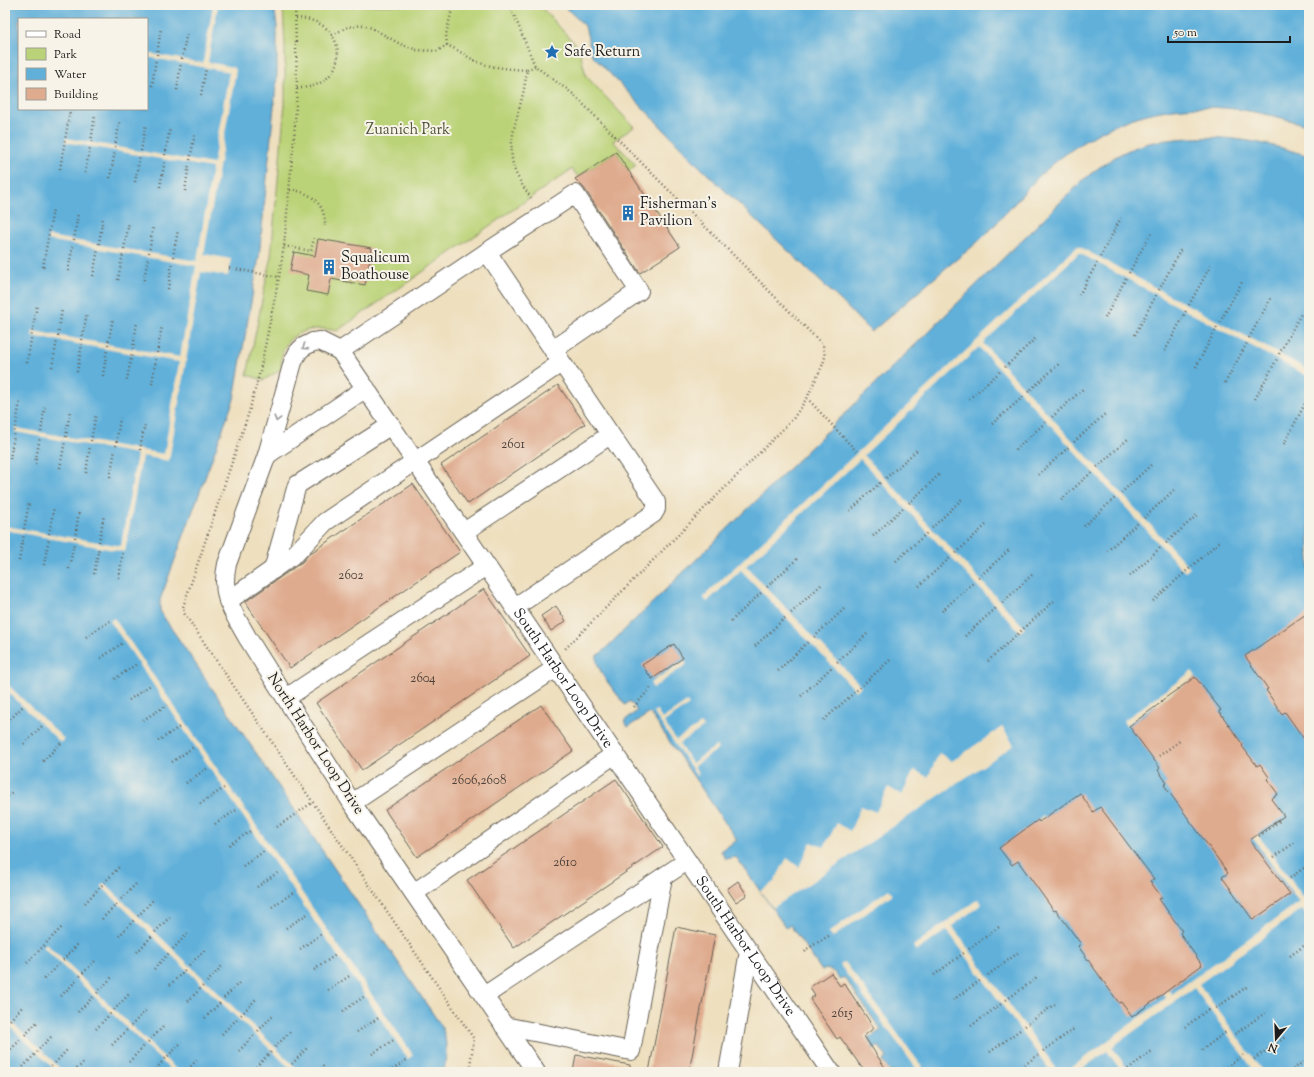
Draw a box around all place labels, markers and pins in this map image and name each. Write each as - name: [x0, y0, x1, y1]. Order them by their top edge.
- place label: Safe Return: [564, 42, 641, 63]
- place icon: Safe Return: [543, 43, 561, 61]
- place label: Fisherman's Pavilion: [640, 194, 717, 232]
- building icon: Fisherman's Pavilion: [619, 204, 637, 222]
- place label: Squalicum Boathouse: [341, 248, 411, 286]
- building icon: Squalicum Boathouse: [320, 258, 338, 276]

